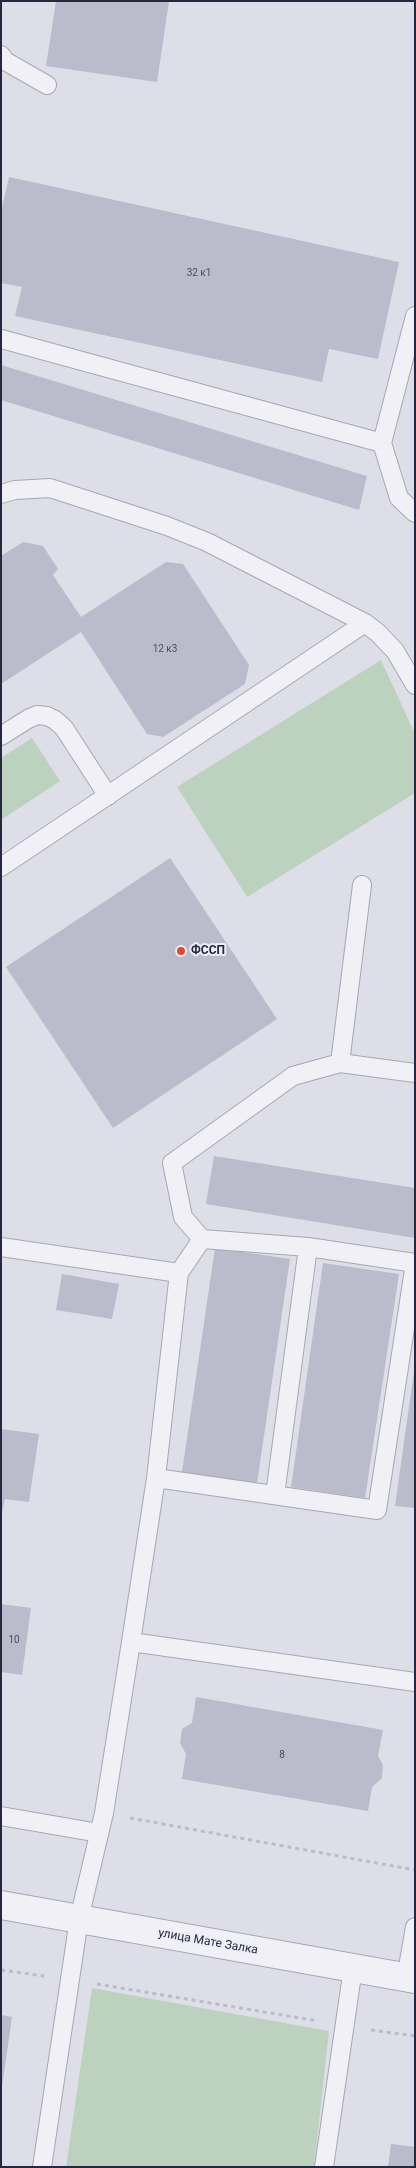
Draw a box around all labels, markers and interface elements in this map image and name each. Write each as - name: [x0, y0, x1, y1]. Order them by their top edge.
- house number: 32 к1: [187, 267, 211, 279]
- house number: 12 к3: [153, 643, 177, 655]
- place label: ФССП: [191, 944, 225, 958]
- marker: ФССП: [175, 945, 187, 957]
- house number: 10: [8, 1634, 20, 1646]
- house number: 8: [279, 1749, 285, 1761]
- street label: улица Мате Залка: [157, 1926, 259, 1958]

